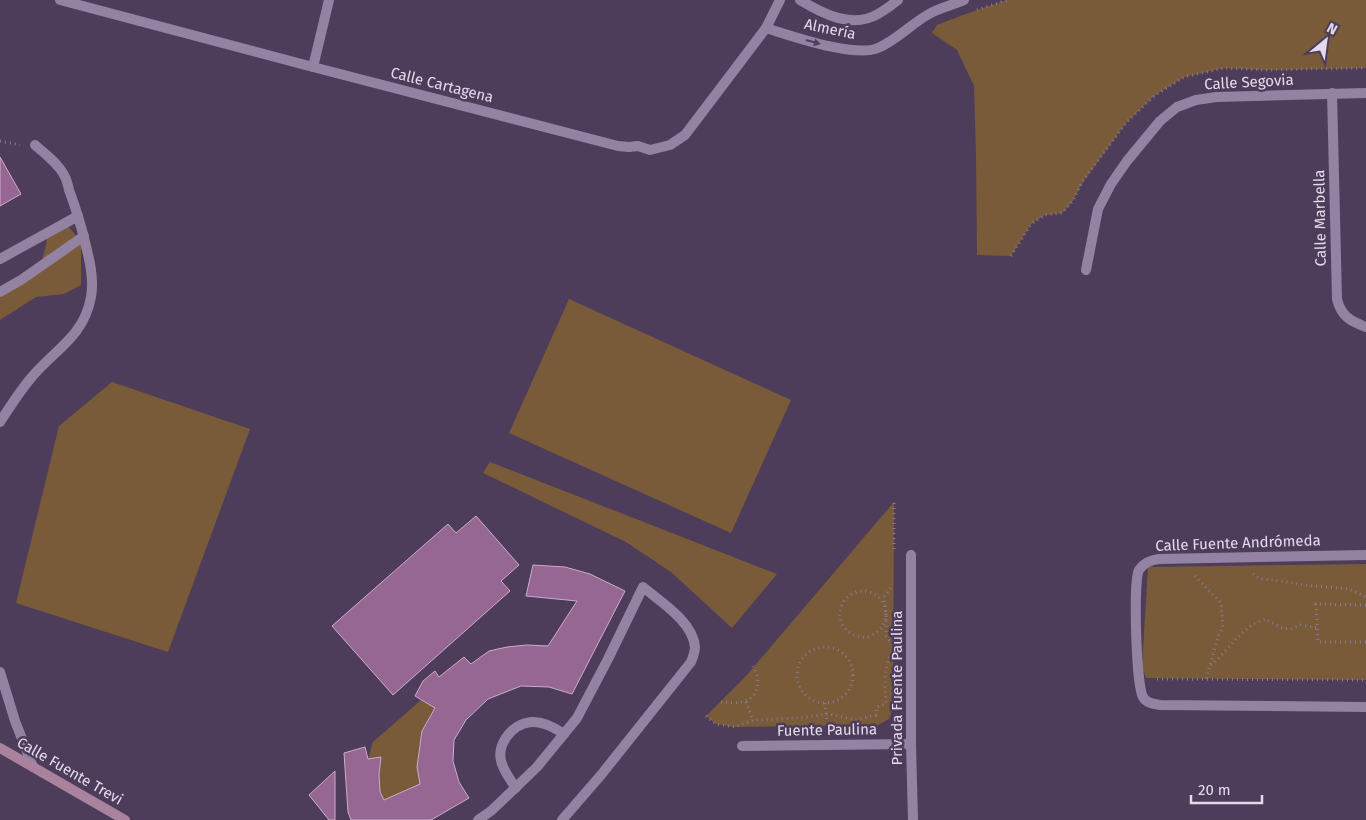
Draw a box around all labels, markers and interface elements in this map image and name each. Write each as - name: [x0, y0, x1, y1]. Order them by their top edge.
- street label: Almería: [803, 15, 857, 43]
- north arrow: [1301, 15, 1351, 65]
- text: N: [1324, 19, 1340, 39]
- one-way arrow: [805, 38, 820, 46]
- street label: Calle Cartagena: [389, 64, 495, 106]
- street label: Calle Segovia: [1204, 71, 1294, 93]
- street label: Calle Marbella: [1310, 169, 1330, 267]
- street label: Calle Fuente Andrómeda: [1155, 531, 1321, 555]
- street label: Privada Fuente Paulina: [888, 610, 906, 766]
- street label: Fuente Paulina: [777, 720, 877, 740]
- street label: Calle Fuente Trevi: [14, 733, 126, 809]
- scale bar: [1191, 772, 1262, 804]
- text: 20 m: [1198, 781, 1231, 799]

